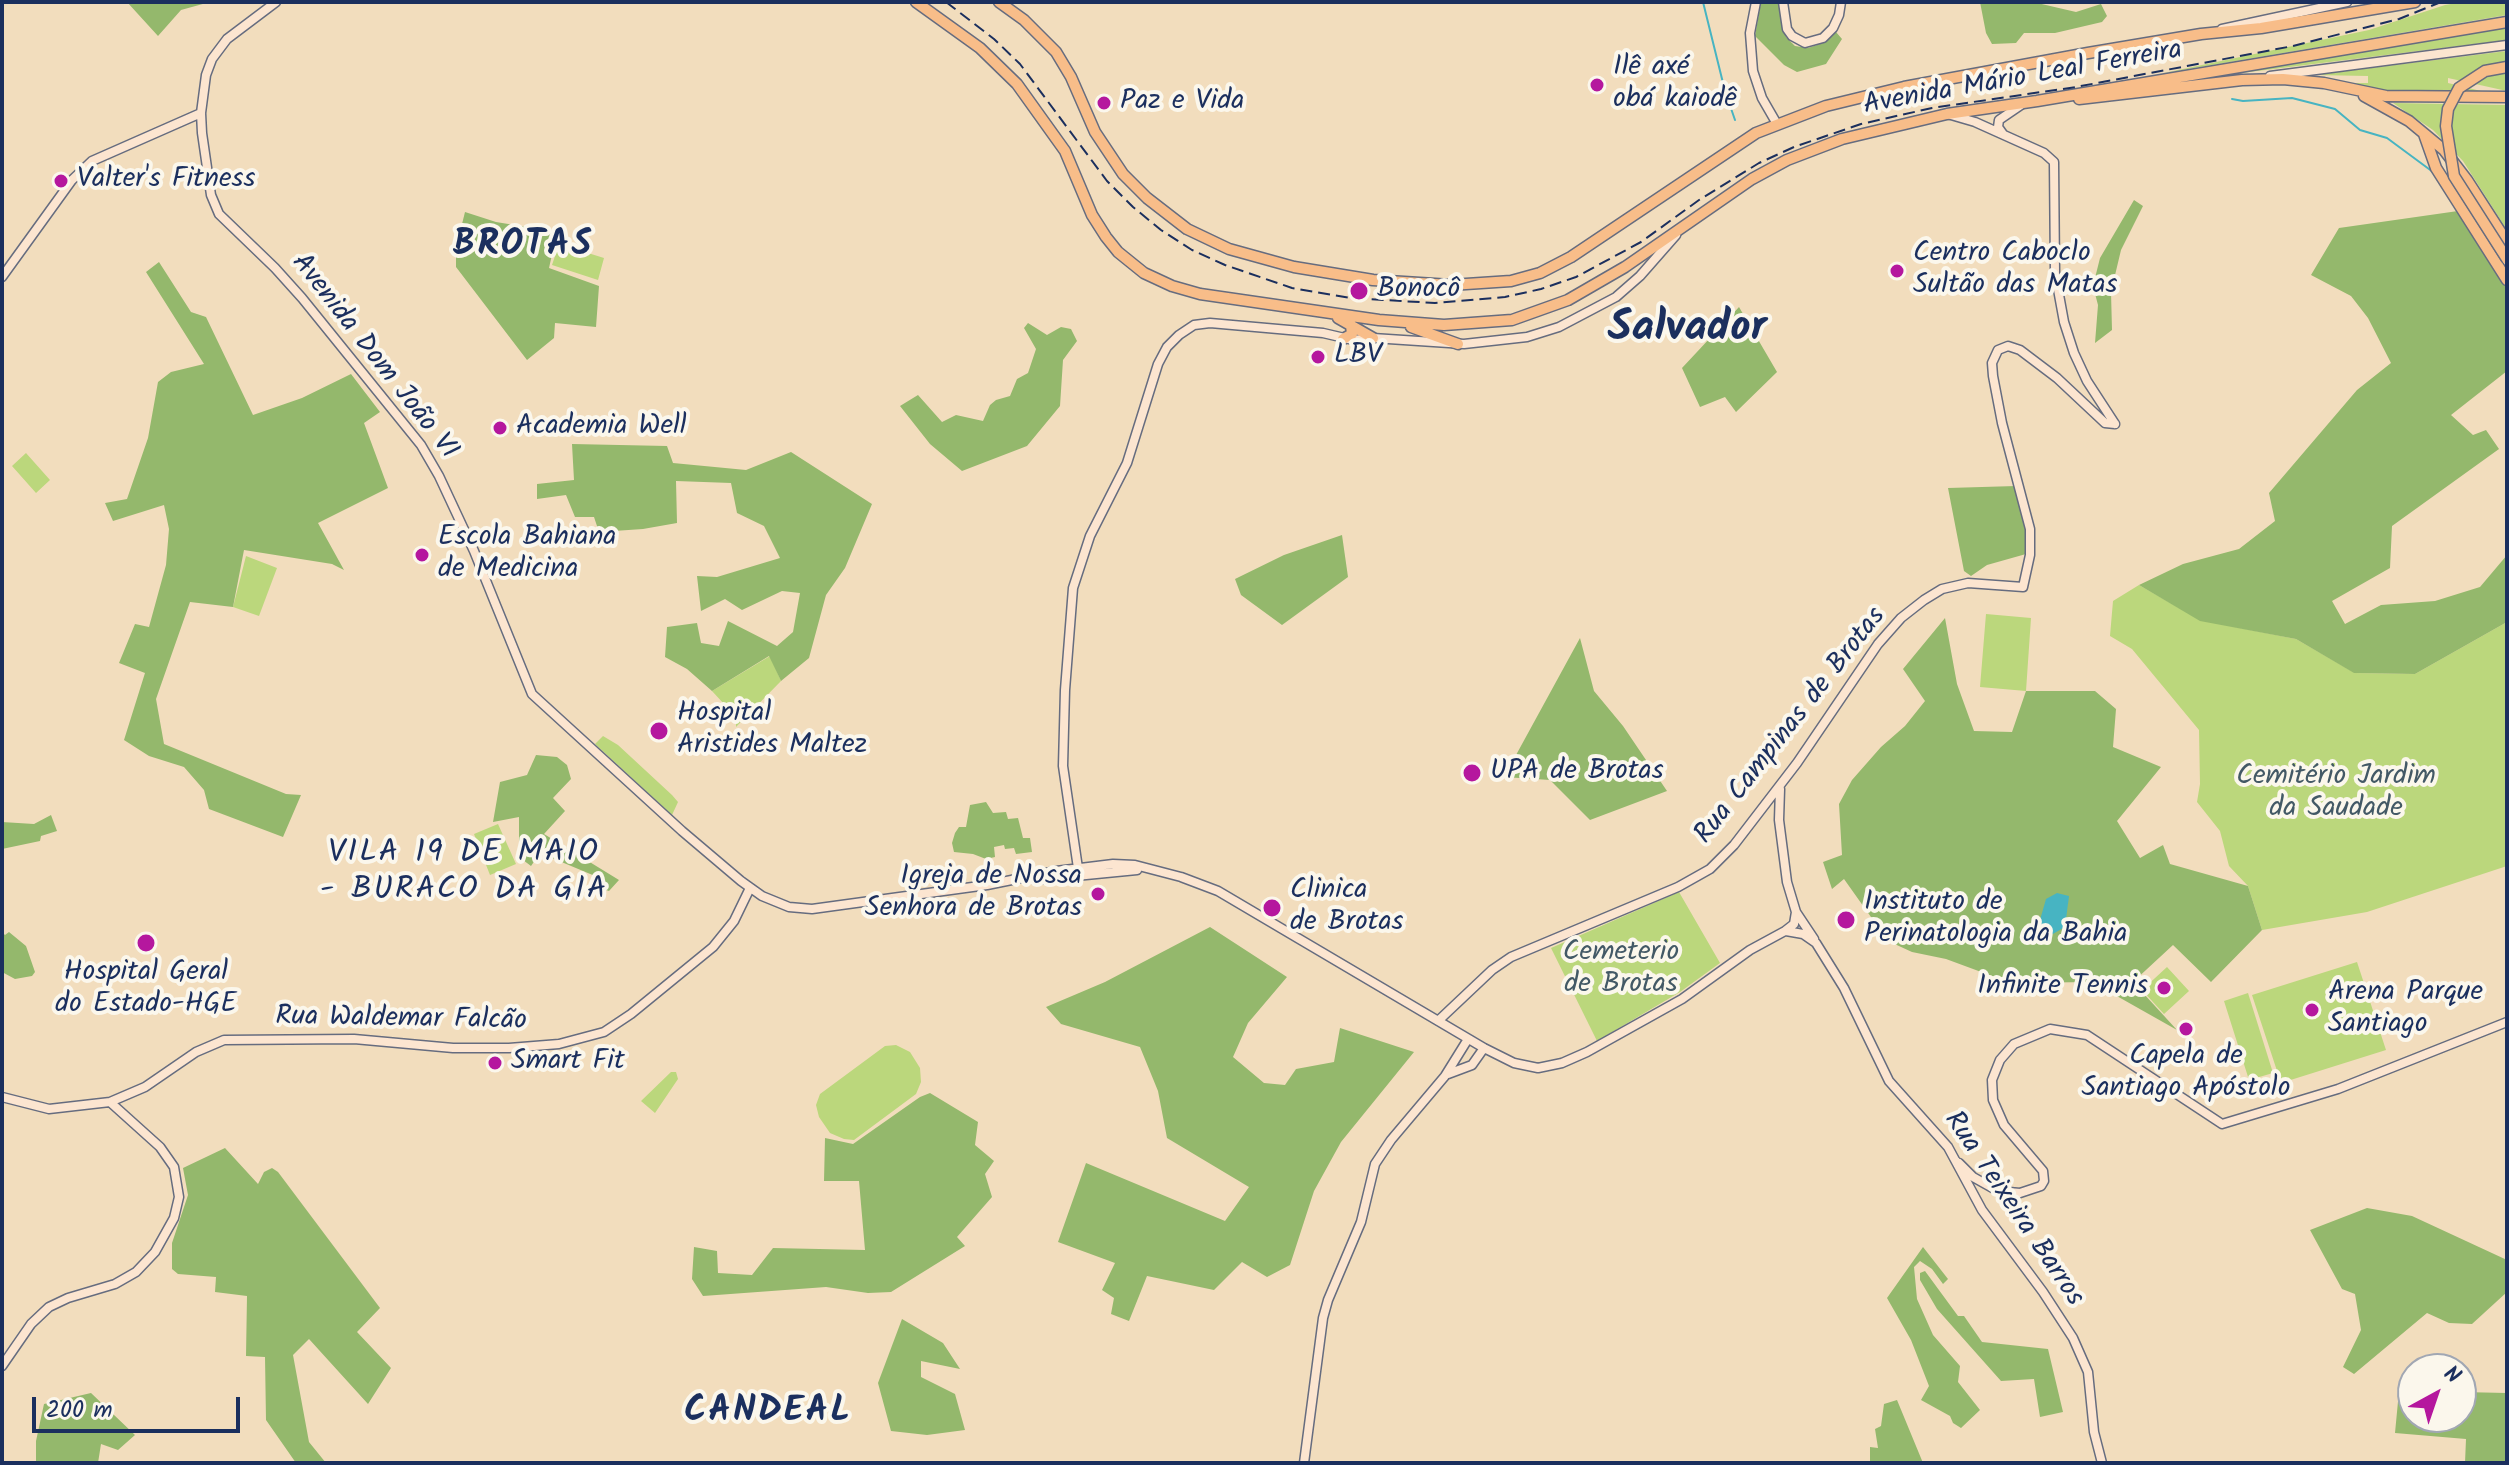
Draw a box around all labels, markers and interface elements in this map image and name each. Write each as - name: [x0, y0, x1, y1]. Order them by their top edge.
- street label: Avenida Mário Leal Ferreira: [1861, 35, 2185, 125]
- place label: Ilê axé obá kaiodê: [1613, 52, 1737, 118]
- marker: Ilê axé obá kaiodê: [1588, 76, 1606, 94]
- place label: Paz e Vida: [1120, 86, 1244, 120]
- marker: Paz e Vida: [1095, 94, 1113, 112]
- place label: Valter's Fitness: [77, 164, 255, 198]
- marker: Valter's Fitness: [52, 172, 70, 190]
- district label: BROTAS: [453, 226, 593, 270]
- place label: Centro Caboclo Sultão das Matas: [1913, 238, 2118, 304]
- street label: Avenida Dom João VI: [282, 248, 464, 468]
- marker: Centro Caboclo Sultão das Matas: [1888, 262, 1906, 280]
- place label: Bonocô: [1377, 274, 1460, 308]
- marker: Bonocô: [1348, 280, 1370, 302]
- district label: Salvador: [1607, 307, 1767, 359]
- place label: LBV: [1334, 340, 1382, 374]
- marker: LBV: [1309, 348, 1327, 366]
- place label: Academia Well: [516, 411, 687, 445]
- marker: Academia Well: [491, 419, 509, 437]
- place label: Escola Bahiana de Medicina: [438, 522, 616, 588]
- marker: Escola Bahiana de Medicina: [413, 546, 431, 564]
- street label: Rua Campinas de Brotas: [1689, 602, 1895, 852]
- place label: Hospital Aristides Maltez: [677, 698, 867, 764]
- marker: Hospital Aristides Maltez: [648, 720, 670, 742]
- place label: UPA de Brotas: [1490, 756, 1664, 790]
- park label: Cemitério Jardim da Saudade: [2236, 761, 2436, 827]
- marker: UPA de Brotas: [1461, 762, 1483, 784]
- district label: VILA 19 DE MAIO - BURACO DA GIA: [320, 837, 608, 912]
- place label: Igreja de Nossa Senhora de Brotas: [865, 861, 1082, 927]
- place label: Clinica de Brotas: [1290, 875, 1403, 941]
- marker: Igreja de Nossa Senhora de Brotas: [1089, 885, 1107, 903]
- place label: Instituto de Perinatologia da Bahia: [1864, 887, 2127, 953]
- marker: Clinica de Brotas: [1261, 897, 1283, 919]
- marker: Instituto de Perinatologia da Bahia: [1835, 909, 1857, 931]
- marker: Hospital Geral do Estado-HGE: [135, 932, 157, 954]
- park label: Cemeterio de Brotas: [1563, 937, 1679, 1003]
- place label: Hospital Geral do Estado-HGE: [55, 957, 237, 1023]
- place label: Infinite Tennis: [1977, 971, 2148, 1005]
- place label: Arena Parque Santiago: [2328, 977, 2483, 1043]
- marker: Infinite Tennis: [2155, 979, 2173, 997]
- marker: Arena Parque Santiago: [2303, 1001, 2321, 1019]
- street label: Rua Waldemar Falcão: [275, 1002, 527, 1040]
- marker: Capela de Santiago Apóstolo: [2177, 1020, 2195, 1038]
- place label: Capela de Santiago Apóstolo: [2082, 1041, 2290, 1107]
- place label: Smart Fit: [511, 1046, 625, 1080]
- marker: Smart Fit: [486, 1054, 504, 1072]
- street label: Rua Teixeira Barros: [1934, 1106, 2090, 1314]
- north arrow: [2397, 1353, 2477, 1433]
- text: N: [2435, 1358, 2468, 1394]
- scale bar: [36, 1381, 244, 1431]
- text: 200 m: [46, 1391, 113, 1430]
- district label: CANDEAL: [684, 1392, 852, 1436]

